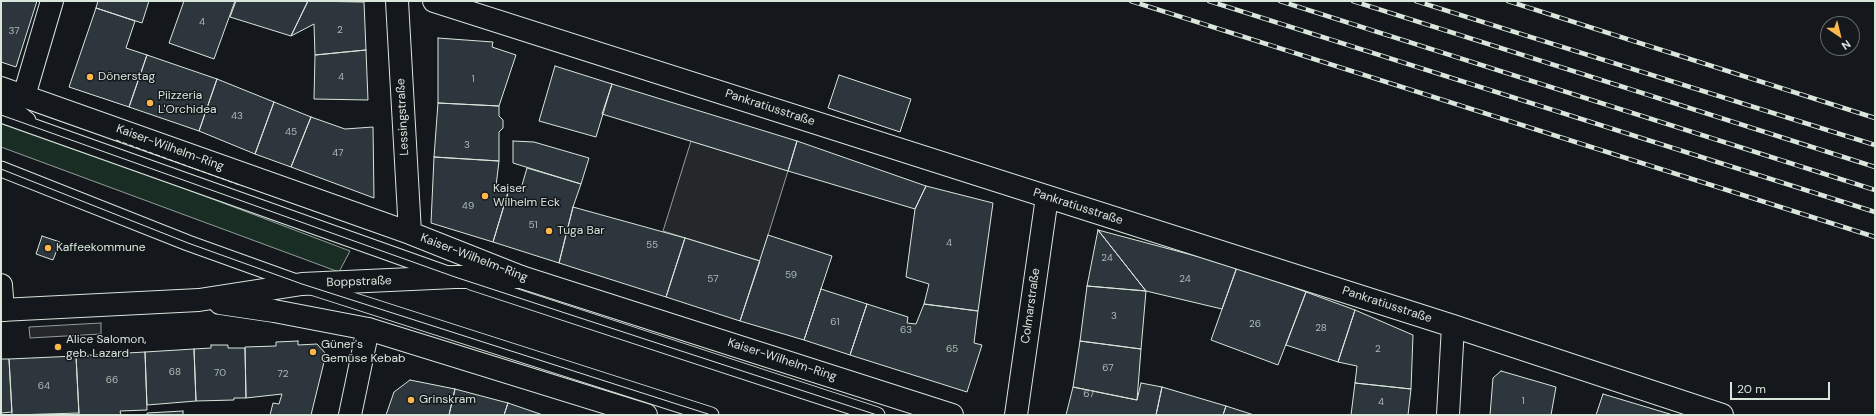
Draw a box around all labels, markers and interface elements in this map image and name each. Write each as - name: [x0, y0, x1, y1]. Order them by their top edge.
- house number: 4: [199, 16, 205, 28]
- north arrow: [1820, 16, 1860, 56]
- house number: 2: [337, 24, 343, 36]
- house number: 37: [8, 25, 20, 37]
- text: N: [1839, 37, 1854, 53]
- place label: Dönerstag: [98, 70, 155, 84]
- house number: 4: [338, 71, 344, 83]
- marker: Dönerstag: [85, 72, 95, 82]
- house number: 1: [471, 73, 475, 85]
- street label: Lessingstraße: [394, 78, 412, 156]
- street label: Pankratiusstraße: [723, 87, 817, 129]
- place label: Piizzeria L'Orchidea: [158, 89, 217, 117]
- marker: Piizzeria L'Orchidea: [145, 98, 155, 108]
- house number: 43: [231, 110, 243, 122]
- street label: Kaiser-Wilhelm-Ring: [114, 122, 226, 174]
- house number: 45: [285, 126, 297, 138]
- house number: 3: [464, 139, 470, 151]
- house number: 47: [332, 147, 344, 159]
- place label: Kaiser Wilhelm Eck: [493, 182, 560, 210]
- street label: Pankratiusstraße: [1031, 186, 1125, 228]
- marker: Kaiser Wilhelm Eck: [480, 191, 490, 201]
- house number: 49: [462, 200, 474, 212]
- house number: 51: [528, 219, 538, 231]
- place label: Tuga Bar: [557, 224, 605, 238]
- marker: Tuga Bar: [544, 226, 554, 236]
- street label: Kaiser-Wilhelm-Ring: [418, 231, 530, 285]
- house number: 4: [946, 237, 952, 249]
- house number: 55: [646, 239, 658, 251]
- place label: Kaffeekommune: [56, 241, 146, 255]
- marker: Kaffeekommune: [43, 243, 53, 253]
- house number: 24: [1101, 252, 1113, 264]
- street label: Colmarstraße: [1019, 267, 1043, 345]
- house number: 59: [785, 269, 797, 281]
- house number: 57: [707, 273, 719, 285]
- house number: 24: [1179, 273, 1191, 285]
- street label: Boppstraße: [326, 274, 392, 290]
- street label: Pankratiusstraße: [1340, 284, 1434, 326]
- house number: 3: [1111, 310, 1117, 322]
- house number: 61: [830, 316, 840, 328]
- house number: 26: [1249, 318, 1261, 330]
- house number: 28: [1315, 322, 1327, 334]
- house number: 63: [900, 324, 912, 336]
- place label: Alice Salomon, geb. Lazard: [66, 333, 147, 361]
- street label: Kaiser-Wilhelm-Ring: [726, 336, 838, 384]
- place label: Güner's Gemüse Kebab: [321, 338, 405, 366]
- marker: Alice Salomon, geb. Lazard: [53, 342, 63, 352]
- house number: 65: [946, 343, 958, 355]
- house number: 2: [1375, 343, 1381, 355]
- marker: Güner's Gemüse Kebab: [308, 347, 318, 357]
- house number: 67: [1102, 362, 1114, 374]
- house number: 68: [169, 366, 181, 378]
- house number: 70: [214, 367, 226, 379]
- house number: 72: [278, 368, 288, 380]
- house number: 66: [106, 374, 118, 386]
- scale bar: [1732, 374, 1832, 400]
- house number: 64: [38, 380, 50, 392]
- text: 20 m: [1737, 381, 1766, 397]
- house number: 67: [1083, 388, 1095, 400]
- place label: Grinskram: [419, 393, 476, 407]
- marker: Grinskram: [406, 395, 416, 405]
- house number: 1: [1521, 395, 1525, 407]
- house number: 4: [1378, 396, 1384, 408]

